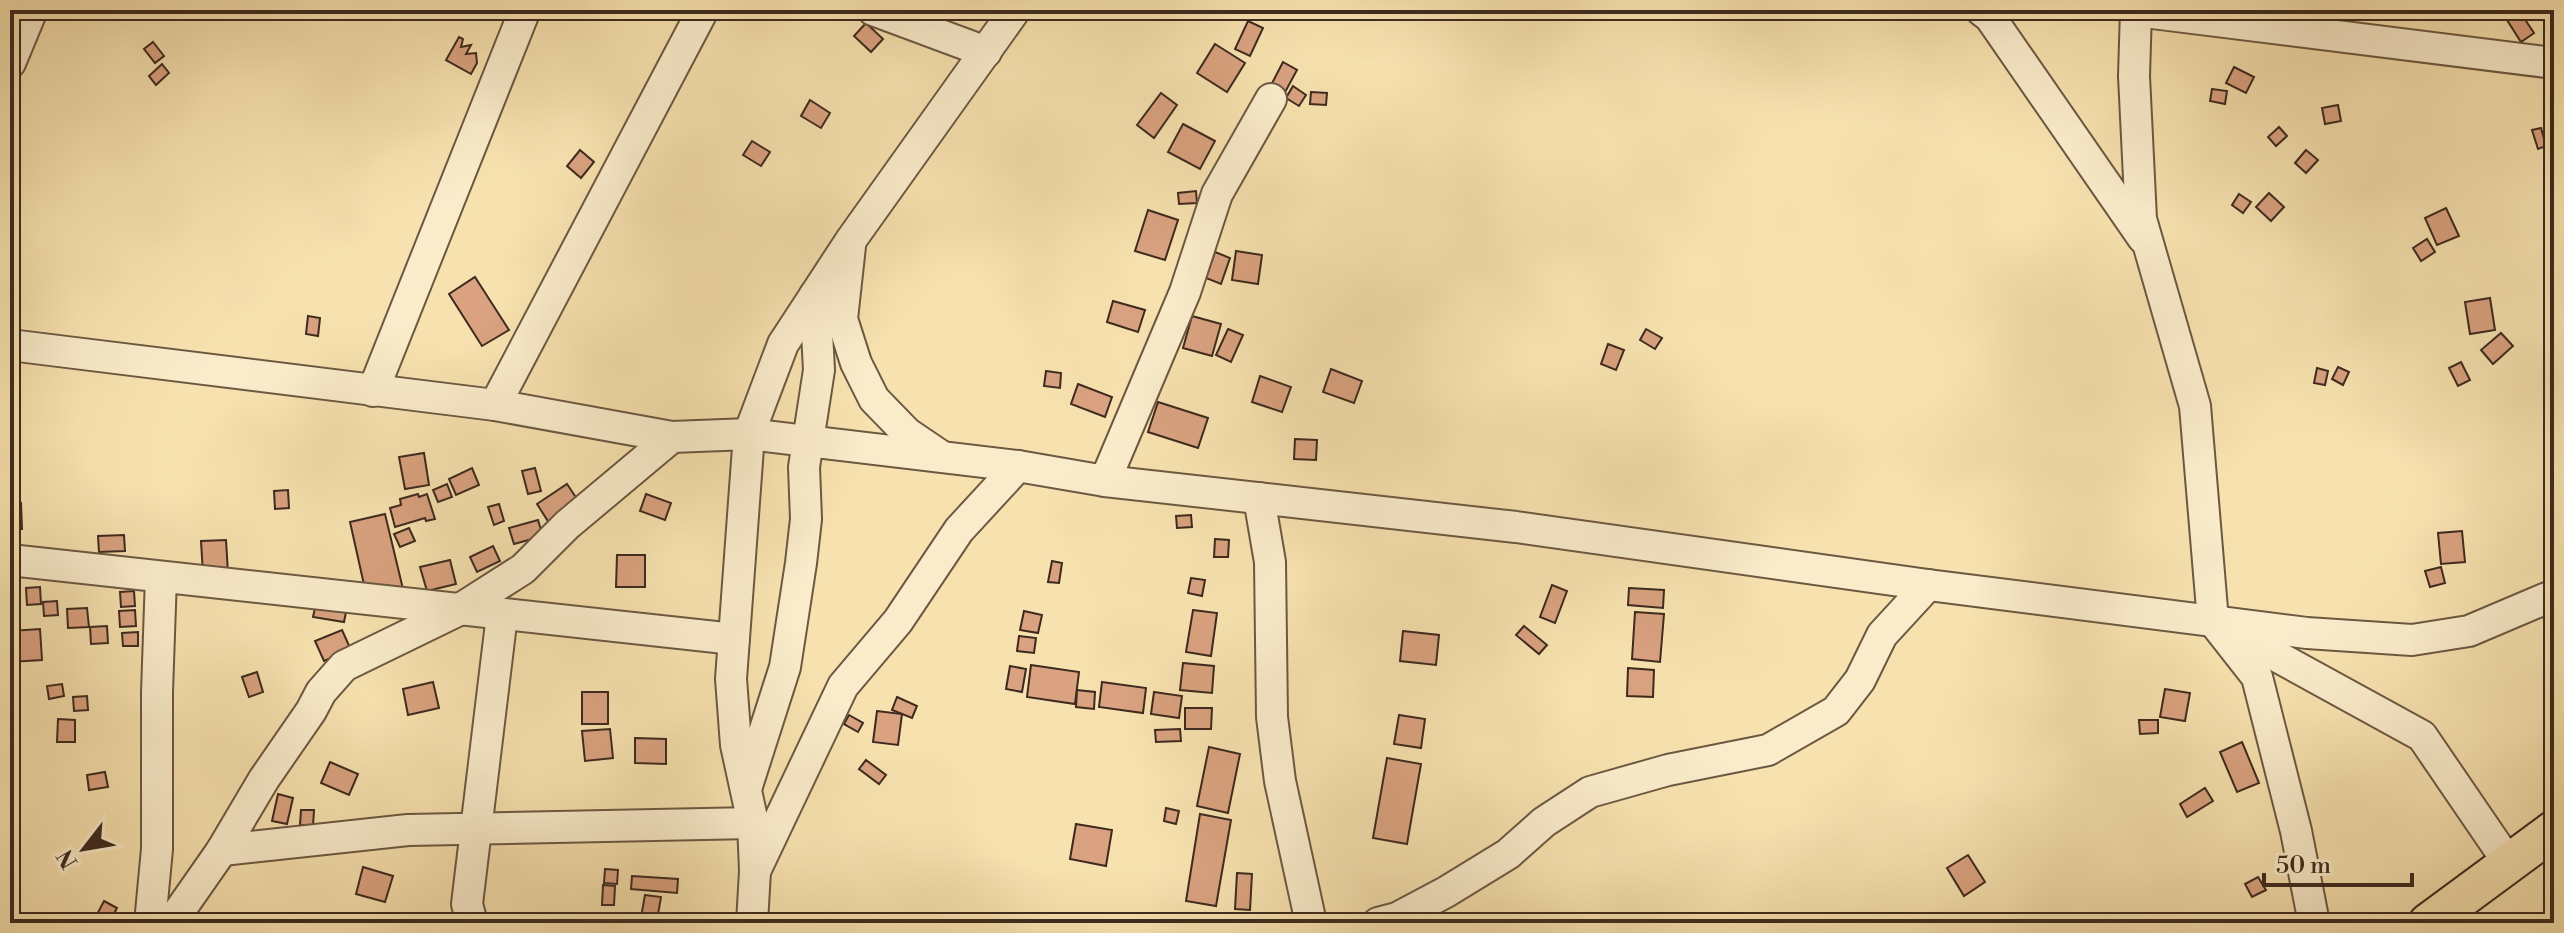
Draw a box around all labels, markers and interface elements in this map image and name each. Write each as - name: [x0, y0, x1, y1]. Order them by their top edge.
- north arrow: [44, 809, 124, 889]
- scale bar: [2264, 837, 2412, 887]
- text: N: [52, 844, 84, 873]
- text: 50 m: [2276, 851, 2331, 881]

